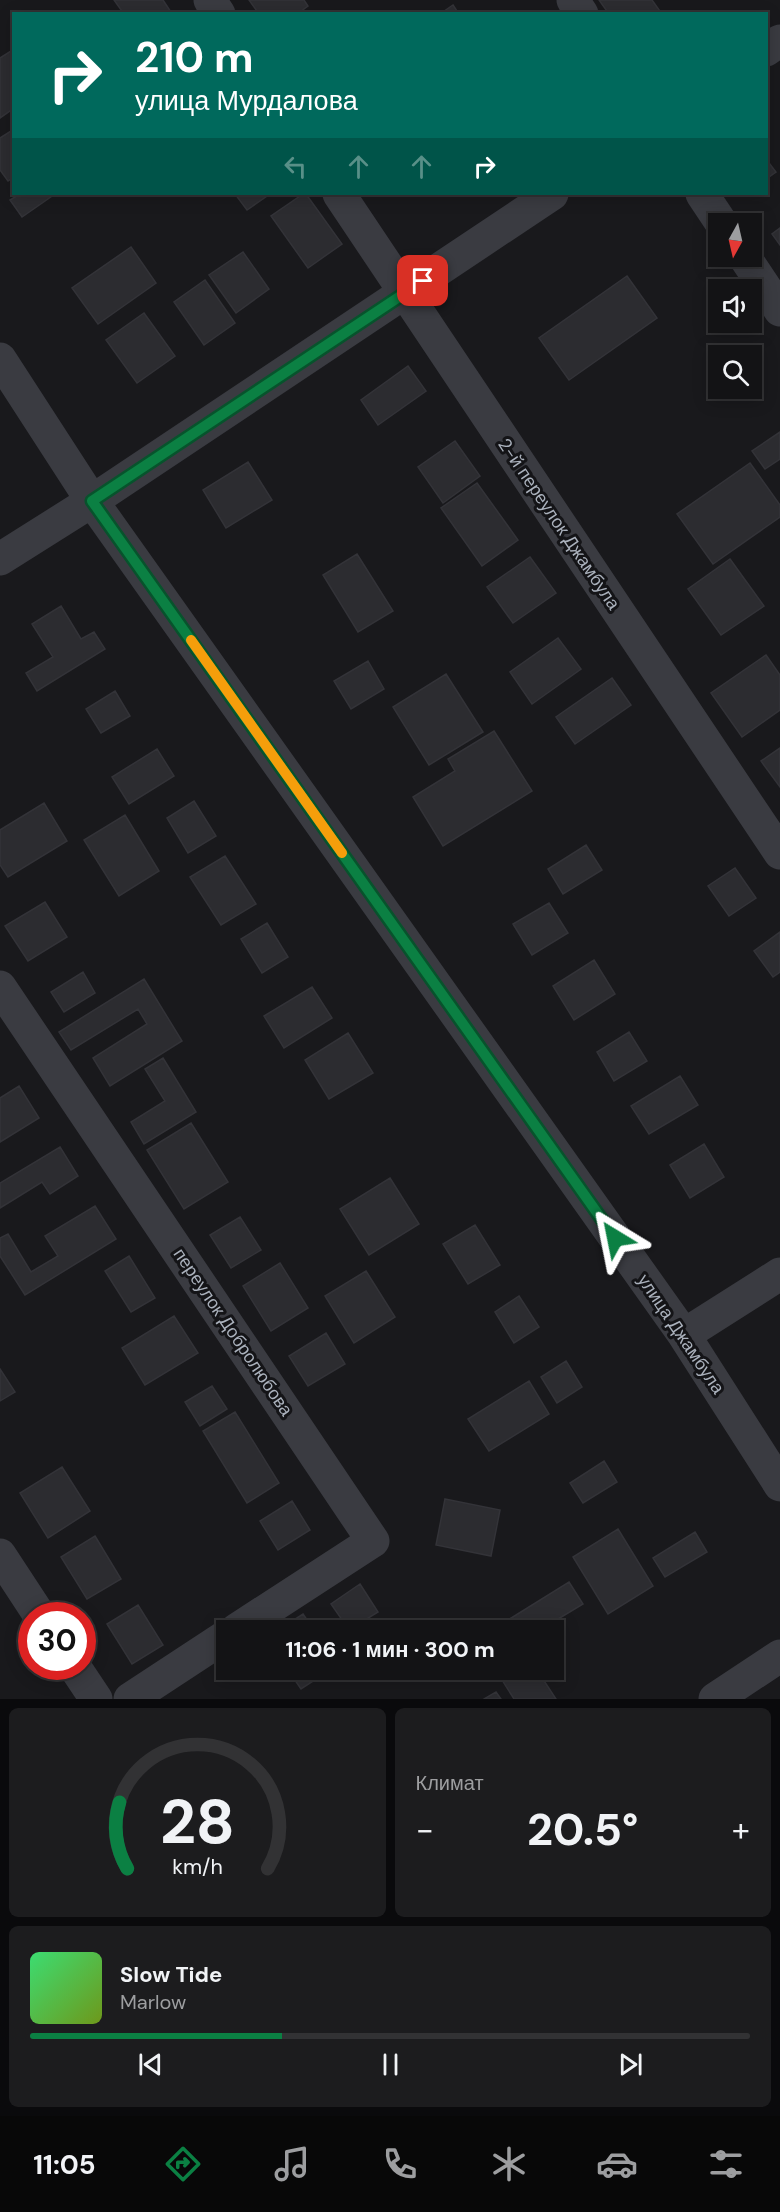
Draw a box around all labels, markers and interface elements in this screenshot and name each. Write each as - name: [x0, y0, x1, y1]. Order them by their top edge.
- text: 210 m: [135, 30, 253, 85]
- icon: right: [36, 36, 114, 114]
- text: улица Мурдалова: [135, 83, 358, 118]
- icon: left: [279, 150, 312, 183]
- icon: ahead: [342, 150, 375, 183]
- icon: ahead: [405, 150, 438, 183]
- icon: right: [468, 150, 501, 183]
- north arrow: [708, 213, 762, 267]
- map controls: [708, 213, 762, 399]
- pin: [397, 255, 448, 306]
- icon: arrive: [406, 264, 439, 297]
- button: sound: [708, 279, 762, 333]
- button: search: [708, 345, 762, 399]
- street label: 2-й переулок Джамбула: [493, 434, 626, 615]
- position arrow: [583, 1206, 647, 1270]
- street label: переулок Добролюбова: [168, 1243, 299, 1421]
- street label: улица Джамбула: [632, 1269, 731, 1399]
- speed limit sign: 30: [18, 1602, 96, 1680]
- text: 11:06 · 1 мин · 300 m: [285, 1635, 495, 1664]
- text: Климат: [416, 1770, 484, 1796]
- text: 28: [160, 1781, 235, 1862]
- text: 20.5°: [527, 1800, 638, 1859]
- text: −: [416, 1808, 434, 1851]
- text: +: [732, 1808, 750, 1851]
- text: km/h: [172, 1854, 223, 1882]
- text: Slow Tide: [120, 1960, 222, 1989]
- text: Marlow: [120, 1989, 186, 2015]
- icon: previous: [134, 2048, 167, 2081]
- icon: pause: [374, 2048, 407, 2081]
- icon: next: [614, 2048, 647, 2081]
- icon: directions: [162, 2143, 204, 2185]
- icon: music: [271, 2143, 313, 2185]
- icon: phone: [379, 2143, 421, 2185]
- icon: climate: [488, 2143, 530, 2185]
- icon: car: [596, 2143, 638, 2185]
- icon: filters: [705, 2143, 747, 2185]
- text: 11:05: [33, 2147, 96, 2182]

